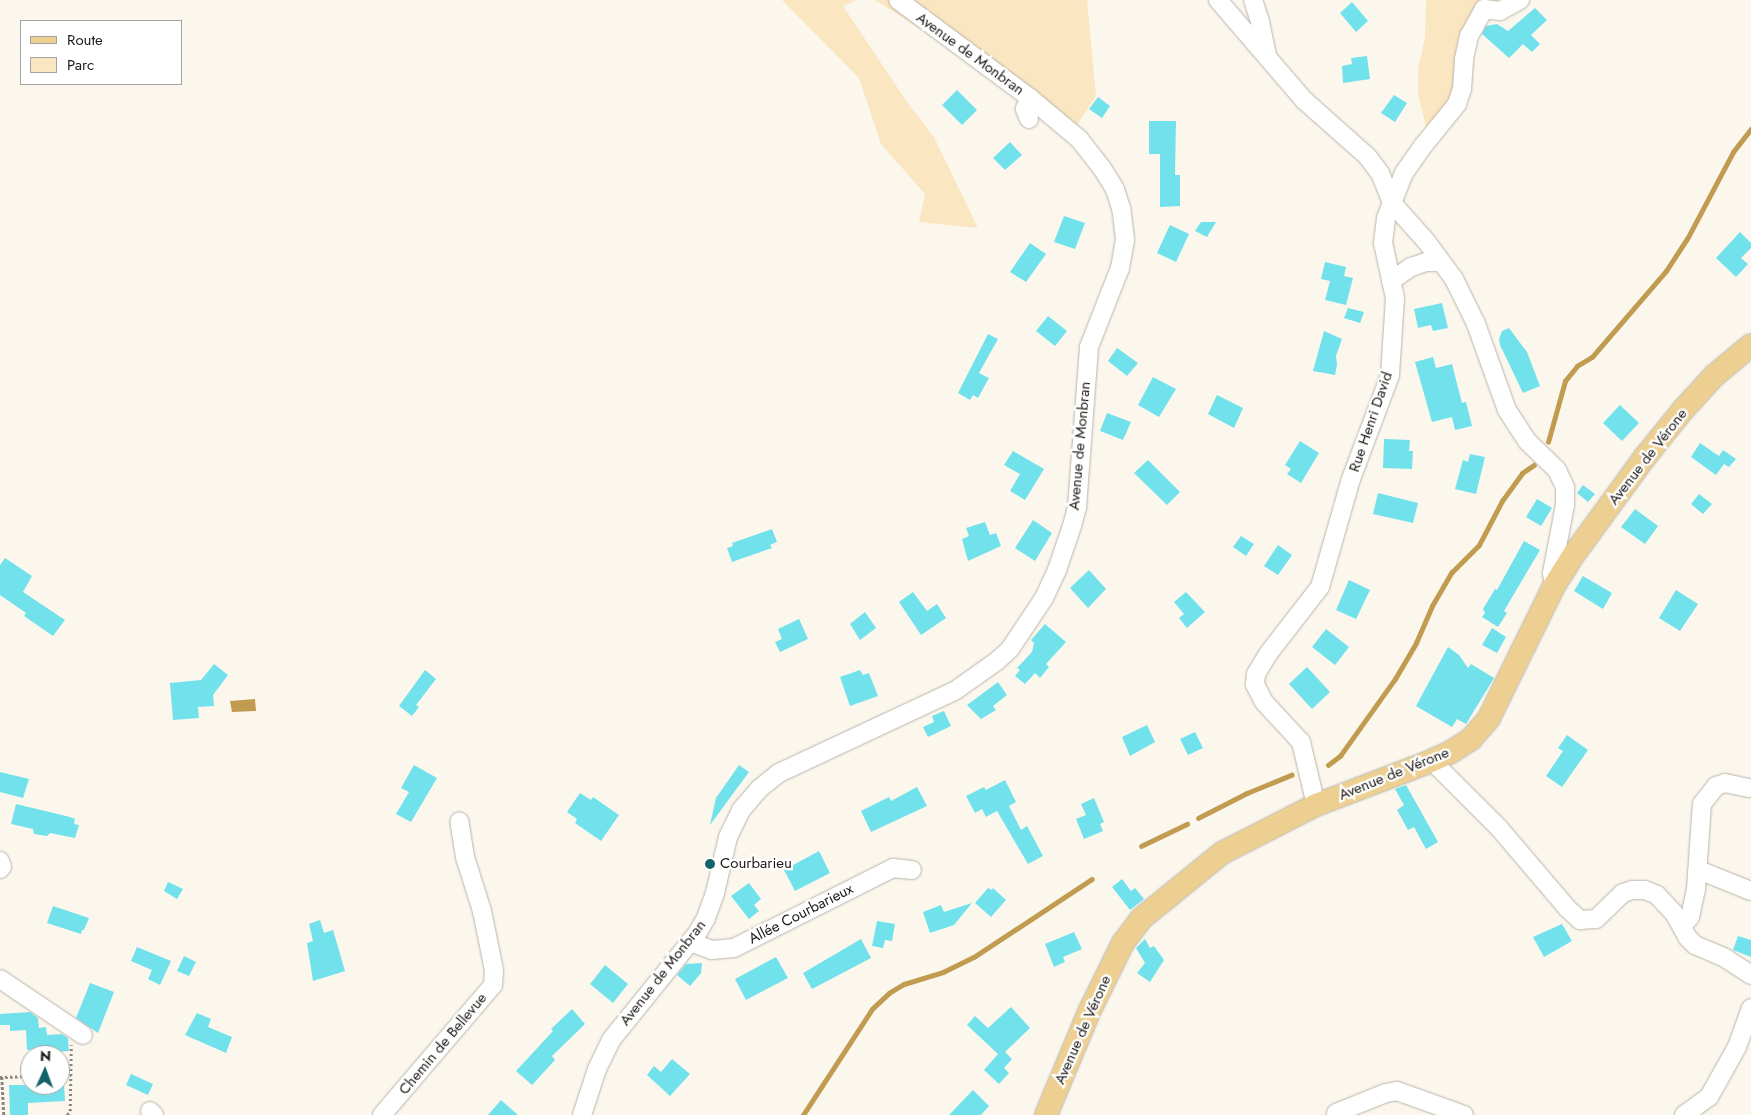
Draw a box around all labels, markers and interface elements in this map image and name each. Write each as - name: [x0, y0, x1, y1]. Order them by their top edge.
- street label: Avenue de Monbran: [913, 9, 1027, 99]
- legend: [20, 20, 182, 85]
- text: Route: [67, 29, 103, 51]
- text: Parc: [67, 54, 94, 76]
- street label: Rue Henri David: [1345, 370, 1397, 474]
- street label: Avenue de Monbran: [1065, 381, 1095, 511]
- street label: Avenue de Vérone: [1605, 405, 1691, 509]
- street label: Avenue de Vérone: [1336, 744, 1452, 804]
- place label: Courbarieu: [720, 855, 792, 873]
- marker: Courbarieu: [704, 858, 716, 870]
- street label: Allée Courbarieux: [746, 880, 856, 948]
- street label: Avenue de Monbran: [616, 917, 710, 1029]
- street label: Avenue de Vérone: [1051, 973, 1115, 1087]
- street label: Chemin de Bellevue: [395, 989, 491, 1099]
- north arrow: [20, 1045, 70, 1095]
- text: N: [40, 1046, 51, 1066]

